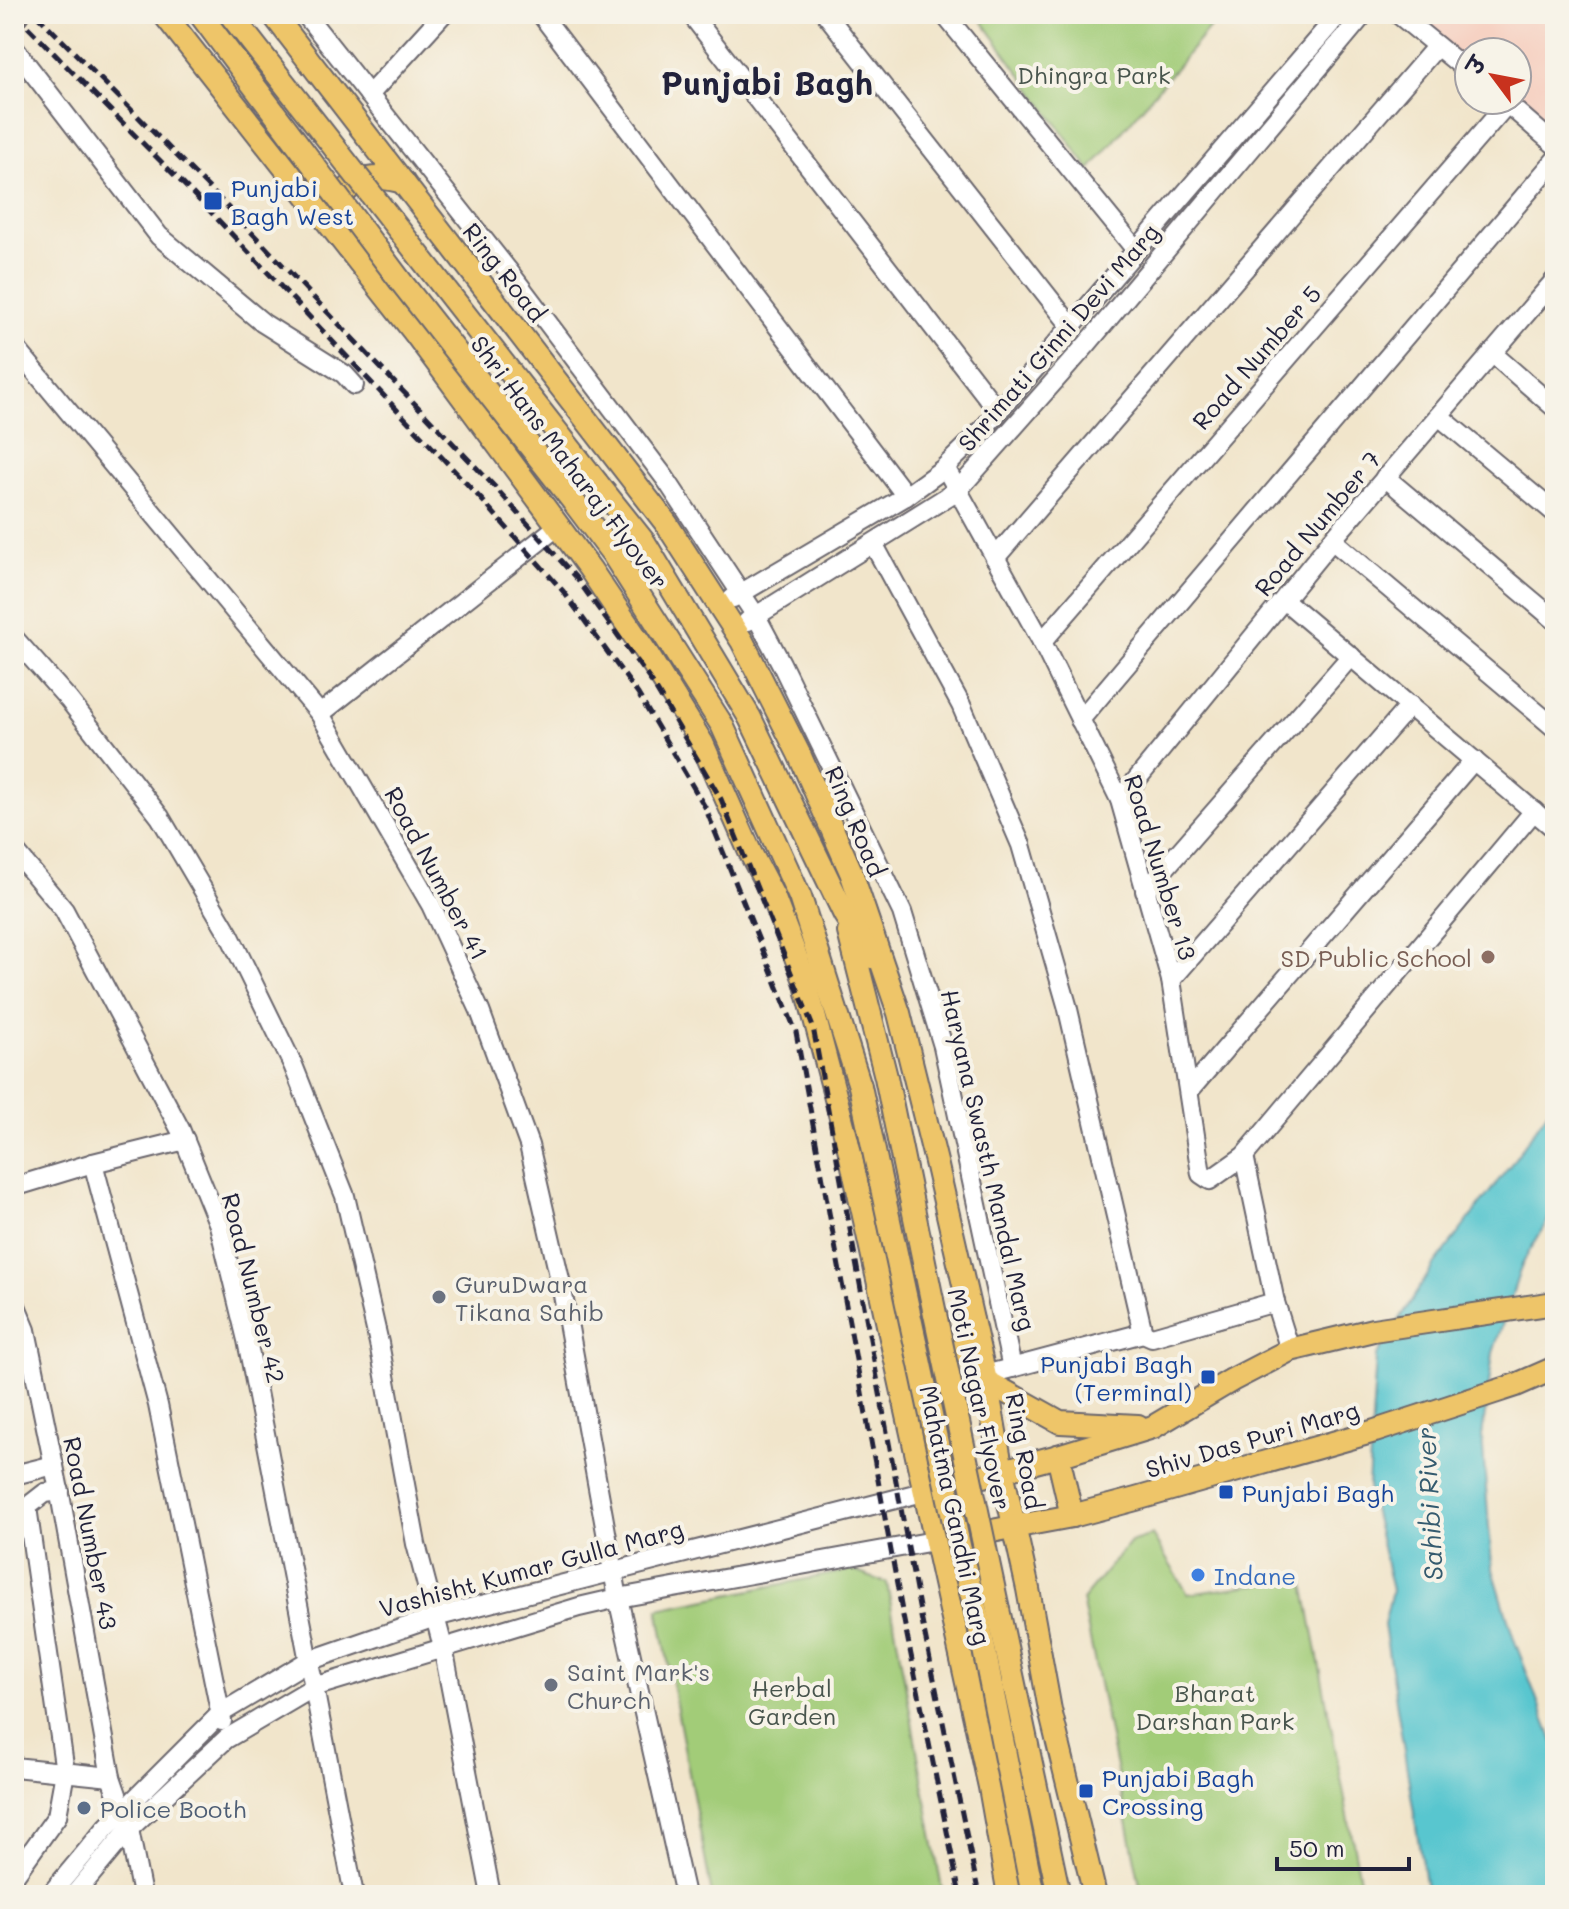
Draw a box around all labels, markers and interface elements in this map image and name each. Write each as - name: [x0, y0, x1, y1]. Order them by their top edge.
- north arrow: [1453, 36, 1533, 116]
- text: उ: [1458, 49, 1493, 81]
- park label: Dhingra Park: [1017, 59, 1171, 90]
- district label: Punjabi Bagh: [661, 61, 873, 103]
- place label: Punjabi Bagh West: [231, 172, 354, 231]
- marker: Punjabi Bagh West: [202, 190, 224, 212]
- street label: Ring Road: [457, 216, 553, 328]
- street label: Shrimati Ginni Devi Marg: [951, 217, 1165, 457]
- street label: Road Number 5: [1185, 278, 1327, 436]
- street label: Shri Hans Maharaj Flyover: [464, 329, 676, 595]
- street label: Road Number 7: [1247, 444, 1387, 602]
- street label: Ring Road: [819, 761, 893, 881]
- street label: Road Number 13: [1118, 771, 1204, 963]
- street label: Road Number 41: [378, 781, 496, 965]
- place label: SD Public School: [1280, 942, 1472, 973]
- marker: SD Public School: [1479, 948, 1497, 966]
- street label: Haryana Swasth Mandal Marg: [935, 986, 1043, 1334]
- street label: Road Number 42: [215, 1190, 293, 1386]
- place label: GuruDwara Tikana Sahib: [455, 1268, 604, 1327]
- street label: Moti Nagar Flyover: [941, 1285, 1019, 1513]
- marker: GuruDwara Tikana Sahib: [430, 1288, 448, 1306]
- place label: Punjabi Bagh (Terminal): [1040, 1348, 1192, 1407]
- marker: Punjabi Bagh (Terminal): [1199, 1368, 1217, 1386]
- street label: Mahatma Gandhi Marg: [913, 1382, 999, 1648]
- street label: Ring Road: [1000, 1390, 1050, 1512]
- street label: Shiv Das Puri Marg: [1142, 1394, 1362, 1484]
- water label: Sahibi River: [1408, 1426, 1450, 1582]
- street label: Road Number 43: [57, 1434, 125, 1632]
- place label: Punjabi Bagh: [1242, 1477, 1394, 1508]
- marker: Punjabi Bagh: [1217, 1483, 1235, 1501]
- street label: Vashisht Kumar Gulla Marg: [376, 1512, 686, 1624]
- place label: Indane: [1214, 1560, 1296, 1591]
- marker: Indane: [1189, 1566, 1207, 1584]
- place label: Saint Mark's Church: [567, 1656, 710, 1715]
- park label: Herbal Garden: [748, 1672, 836, 1731]
- marker: Saint Mark's Church: [542, 1676, 560, 1694]
- park label: Bharat Darshan Park: [1135, 1677, 1295, 1736]
- place label: Punjabi Bagh Crossing: [1102, 1762, 1254, 1821]
- marker: Punjabi Bagh Crossing: [1077, 1782, 1095, 1800]
- place label: Police Booth: [100, 1793, 246, 1824]
- marker: Police Booth: [75, 1799, 93, 1817]
- scale bar: [1277, 1821, 1409, 1871]
- text: 50 m: [1289, 1832, 1345, 1863]

